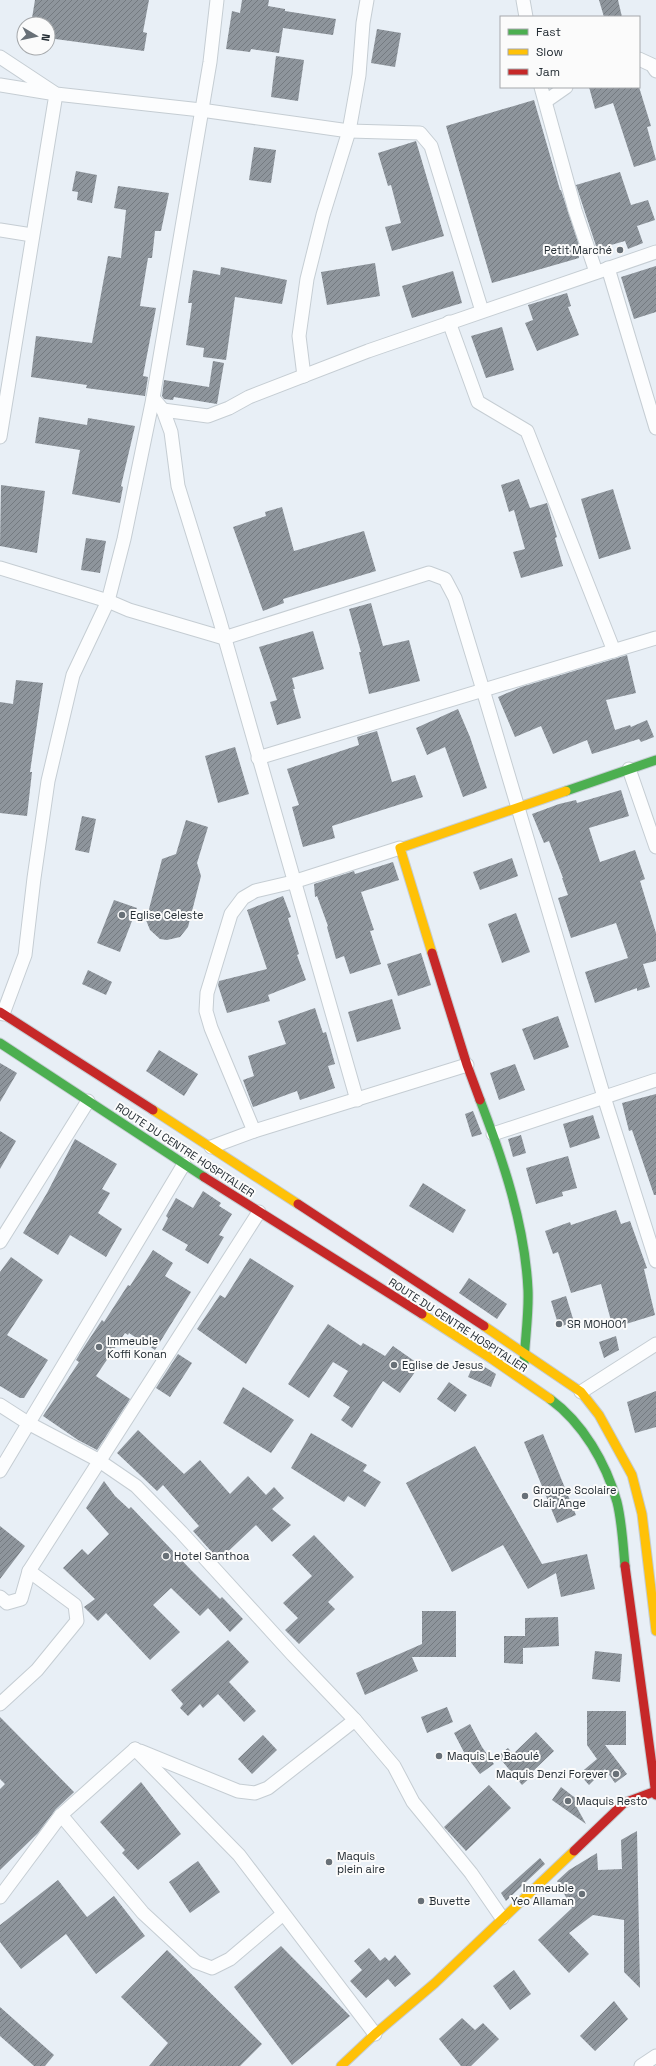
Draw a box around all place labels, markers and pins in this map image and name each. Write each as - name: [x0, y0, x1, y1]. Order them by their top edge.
- place label: Petit Marché: [544, 243, 612, 257]
- marker: Petit Marché: [615, 245, 625, 255]
- place label: Eglise Celeste: [130, 908, 204, 922]
- marker: Eglise Celeste: [117, 910, 127, 920]
- place label: SR MOH001: [567, 1317, 626, 1331]
- marker: SR MOH001: [554, 1319, 564, 1329]
- place label: Immeuble Koffi Konan: [107, 1334, 167, 1361]
- marker: Immeuble Koffi Konan: [94, 1342, 104, 1352]
- place label: Eglise de Jesus: [402, 1358, 483, 1372]
- marker: Eglise de Jesus: [389, 1360, 399, 1370]
- place label: Groupe Scolaire Clair Ange: [533, 1483, 616, 1510]
- marker: Groupe Scolaire Clair Ange: [520, 1491, 530, 1501]
- place label: Hotel Santhoa: [174, 1549, 250, 1563]
- marker: Hotel Santhoa: [161, 1551, 171, 1561]
- place label: Maquis Le Baoulé: [447, 1749, 539, 1763]
- marker: Maquis Le Baoulé: [434, 1751, 444, 1761]
- place label: Maquis Denzi Forever: [496, 1767, 608, 1781]
- marker: Maquis Denzi Forever: [611, 1769, 621, 1779]
- place label: Maquis Resto: [576, 1794, 648, 1808]
- marker: Maquis Resto: [563, 1796, 573, 1806]
- place label: Maquis plein aire: [337, 1849, 385, 1876]
- marker: Maquis plein aire: [324, 1857, 334, 1867]
- place label: Immeuble Yeo Allaman: [511, 1881, 574, 1908]
- marker: Immeuble Yeo Allaman: [577, 1889, 587, 1899]
- place label: Buvette: [429, 1894, 470, 1908]
- marker: Buvette: [416, 1896, 426, 1906]

